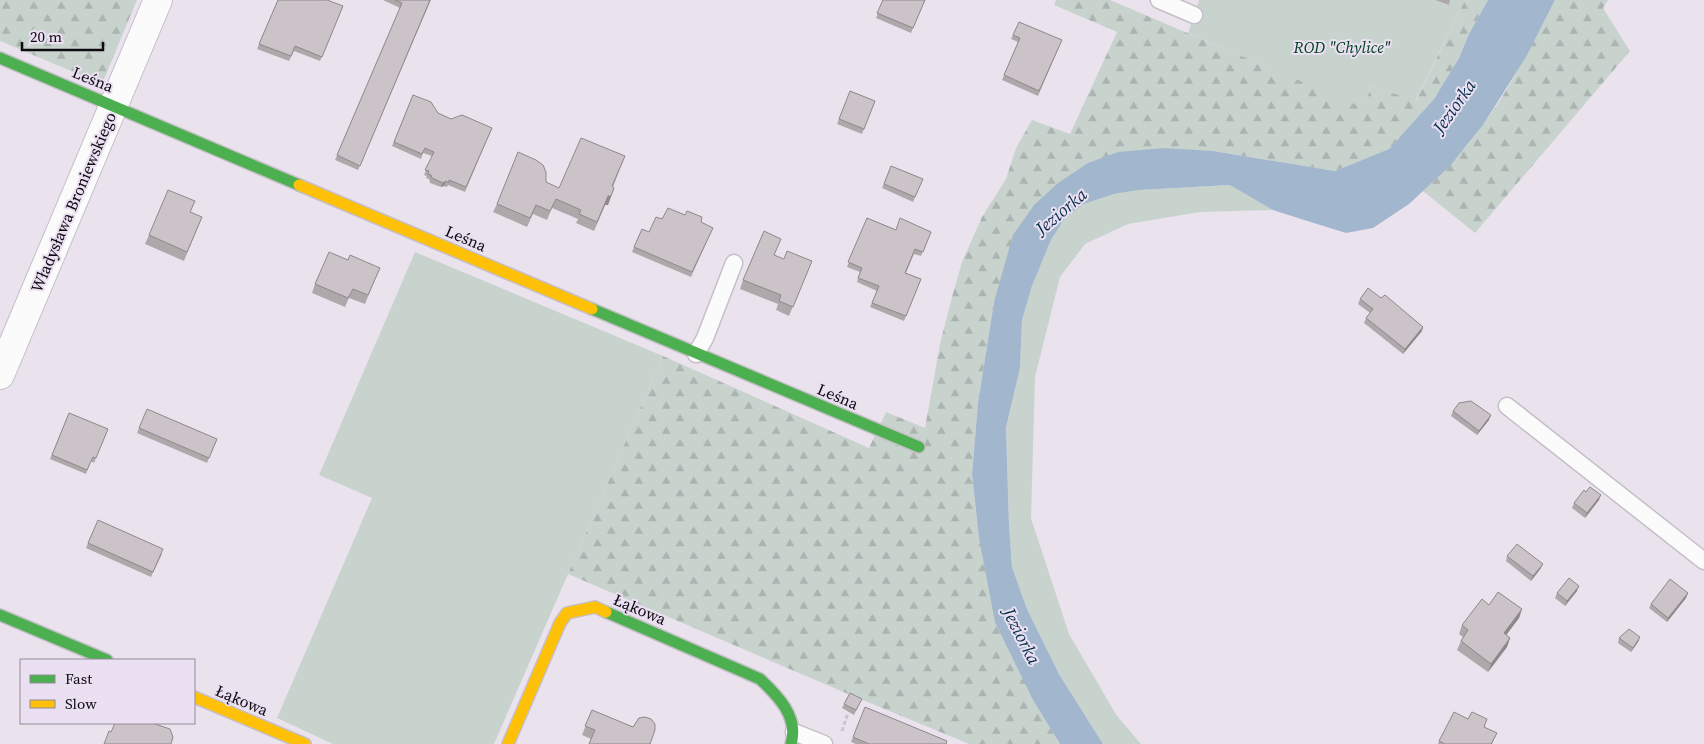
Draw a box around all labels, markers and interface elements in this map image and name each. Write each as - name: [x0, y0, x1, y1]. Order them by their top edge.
- scale bar: [22, 20, 104, 52]
- text: 20 m: [30, 26, 62, 47]
- park label: ROD "Chylice": [1293, 36, 1391, 58]
- street label: Leśna: [69, 61, 118, 97]
- water label: Jeziorka: [1425, 74, 1482, 140]
- street label: Władysława Broniewskiego: [25, 108, 121, 295]
- water label: Jeziorka: [1028, 182, 1093, 242]
- street label: Leśna: [442, 220, 491, 257]
- street label: Leśna: [814, 378, 863, 415]
- street label: Łąkowa: [610, 588, 670, 630]
- water label: Jeziorka: [996, 601, 1047, 669]
- legend: [20, 659, 195, 724]
- text: Fast: [65, 668, 92, 689]
- street label: Łąkowa: [212, 679, 272, 721]
- text: Slow: [65, 693, 97, 714]

